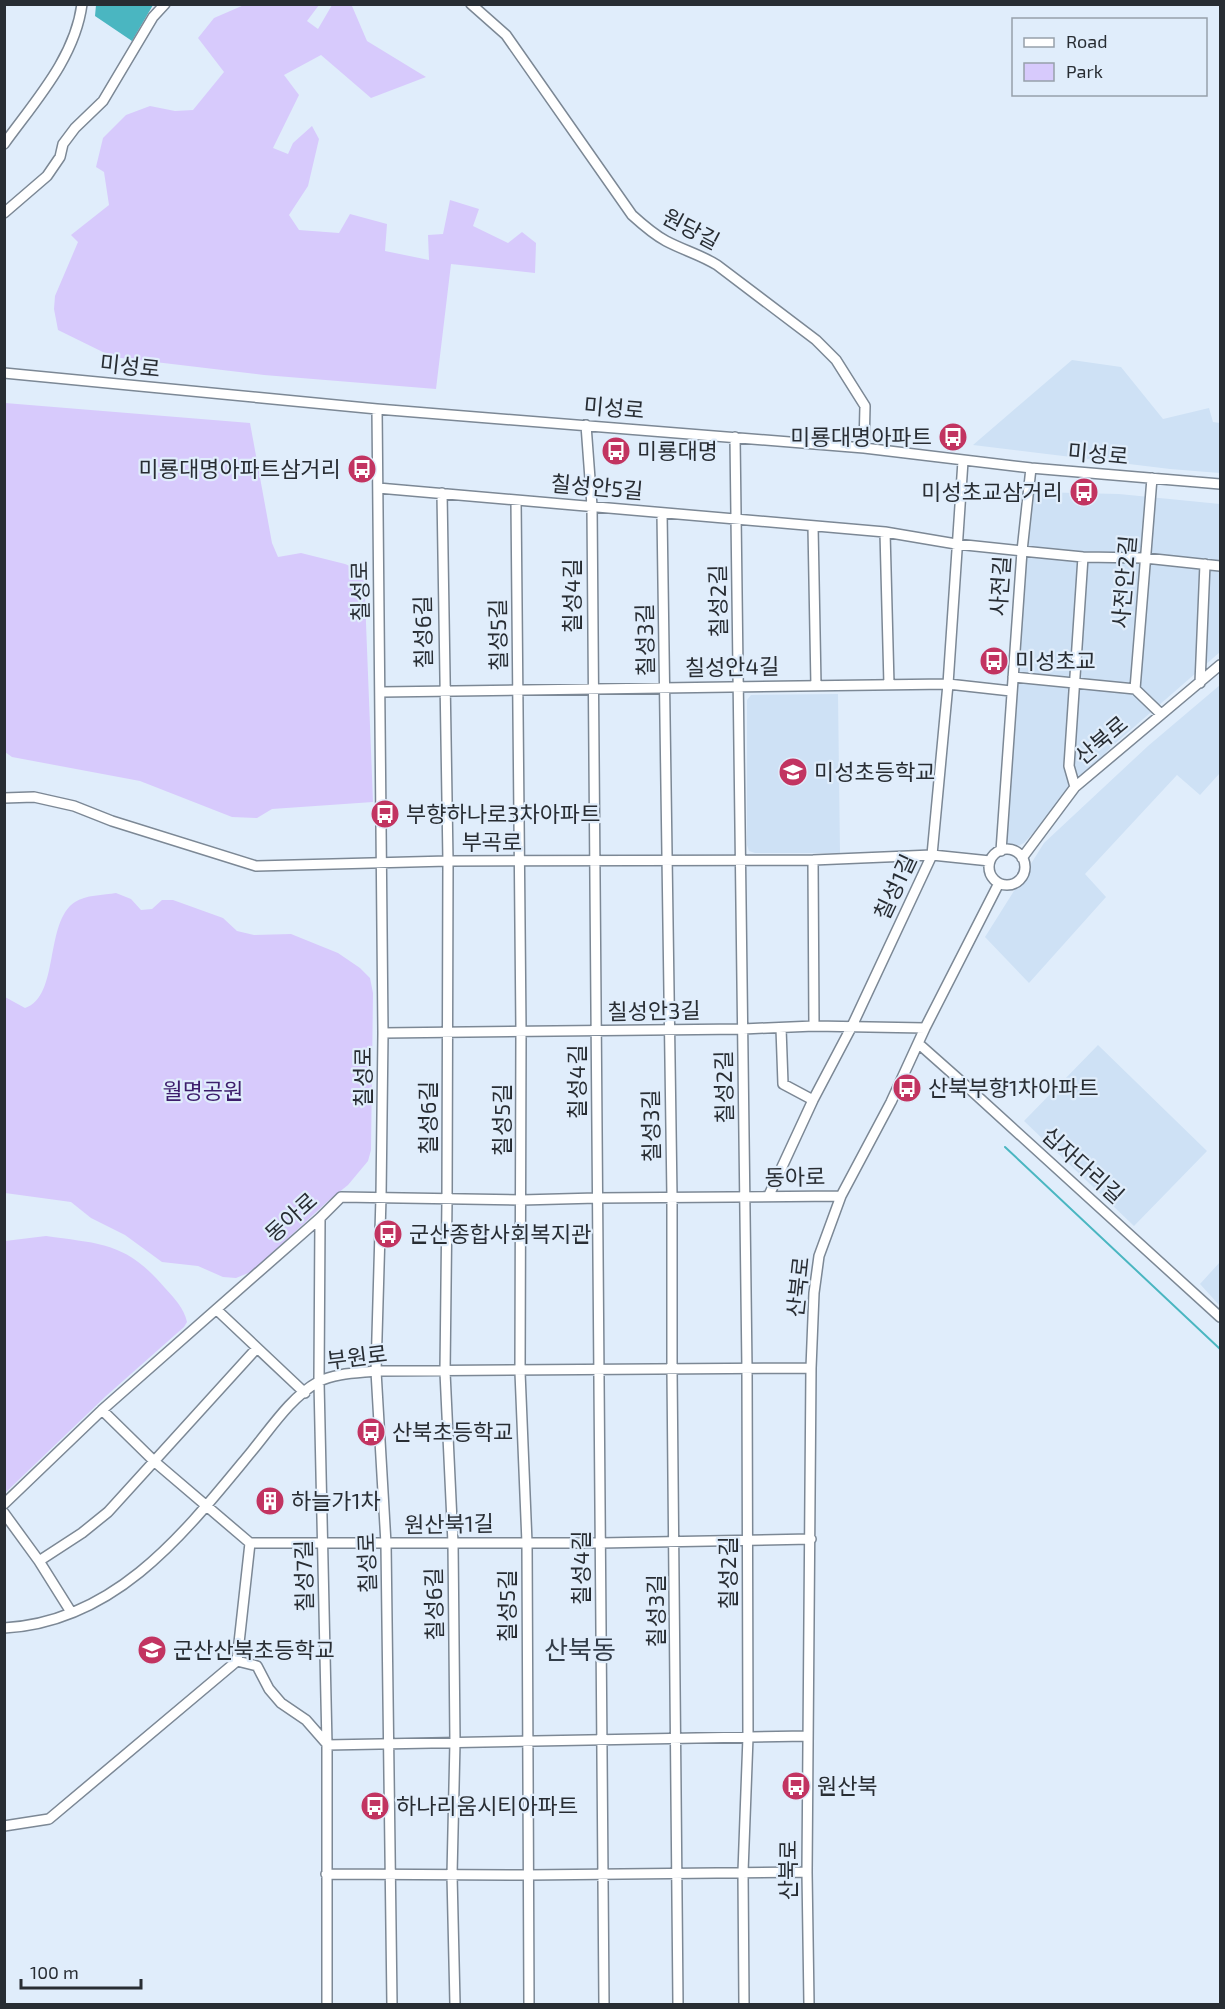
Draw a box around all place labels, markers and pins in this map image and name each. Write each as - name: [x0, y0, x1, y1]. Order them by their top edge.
- bus stop icon: 미룡대명아파트: [937, 421, 969, 453]
- place label: 미룡대명아파트: [790, 423, 932, 449]
- bus stop icon: 미룡대명: [600, 435, 632, 467]
- place label: 미룡대명: [637, 437, 718, 463]
- bus stop icon: 미룡대명아파트삼거리: [346, 453, 378, 485]
- place label: 미룡대명아파트삼거리: [139, 455, 341, 481]
- bus stop icon: 미성초교삼거리: [1068, 476, 1100, 508]
- place label: 미성초교삼거리: [921, 478, 1063, 504]
- bus stop icon: 미성초교: [978, 645, 1010, 677]
- place label: 미성초교: [1015, 647, 1096, 673]
- school or university icon: 미성초등학교: [777, 756, 809, 788]
- place label: 미성초등학교: [814, 758, 935, 784]
- bus stop icon: 부향하나로3차아파트: [369, 798, 401, 830]
- place label: 부향하나로3차아파트: [406, 800, 600, 826]
- bus stop icon: 산북부향1차아파트: [891, 1072, 923, 1104]
- place label: 산북부향1차아파트: [928, 1074, 1099, 1100]
- bus stop icon: 군산종합사회복지관: [372, 1218, 404, 1250]
- place label: 군산종합사회복지관: [409, 1220, 591, 1246]
- bus stop icon: 산북초등학교: [355, 1416, 387, 1448]
- place label: 산북초등학교: [392, 1418, 513, 1444]
- building icon: 하늘가1차: [254, 1485, 286, 1517]
- place label: 하늘가1차: [291, 1487, 381, 1513]
- school or university icon: 군산산북초등학교: [136, 1634, 168, 1666]
- place label: 군산산북초등학교: [173, 1636, 335, 1662]
- bus stop icon: 원산북: [780, 1770, 812, 1802]
- place label: 원산북: [817, 1772, 878, 1798]
- bus stop icon: 하나리움시티아파트: [359, 1790, 391, 1822]
- place label: 하나리움시티아파트: [396, 1792, 578, 1818]

